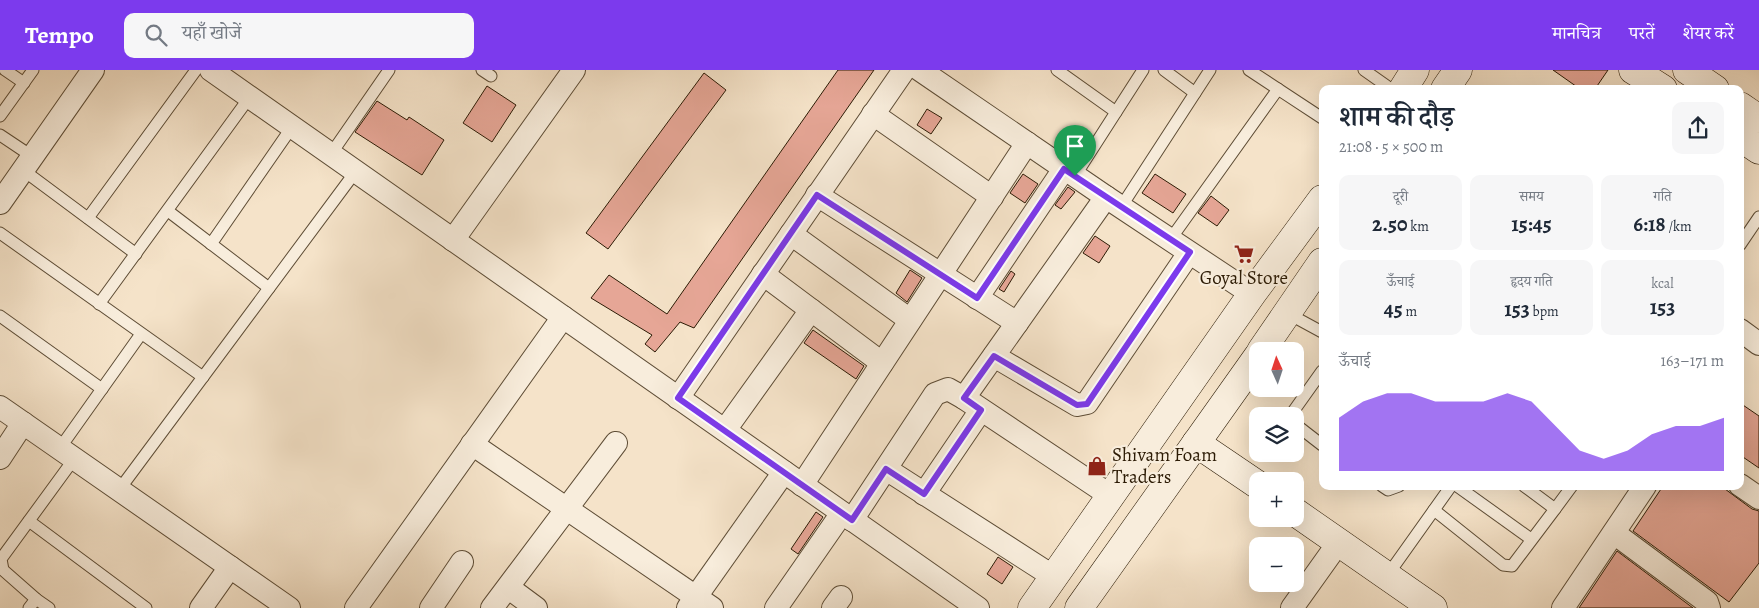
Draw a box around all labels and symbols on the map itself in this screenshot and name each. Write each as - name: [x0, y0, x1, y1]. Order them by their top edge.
- pin: [1054, 125, 1096, 176]
- supermarket icon: Goyal Store: [1233, 243, 1255, 265]
- place label: Goyal Store: [1200, 265, 1288, 291]
- north arrow: [1249, 342, 1304, 398]
- place label: Shivam Foam Traders: [1112, 442, 1217, 490]
- shop icon: Shivam Foam Traders: [1086, 455, 1108, 477]

